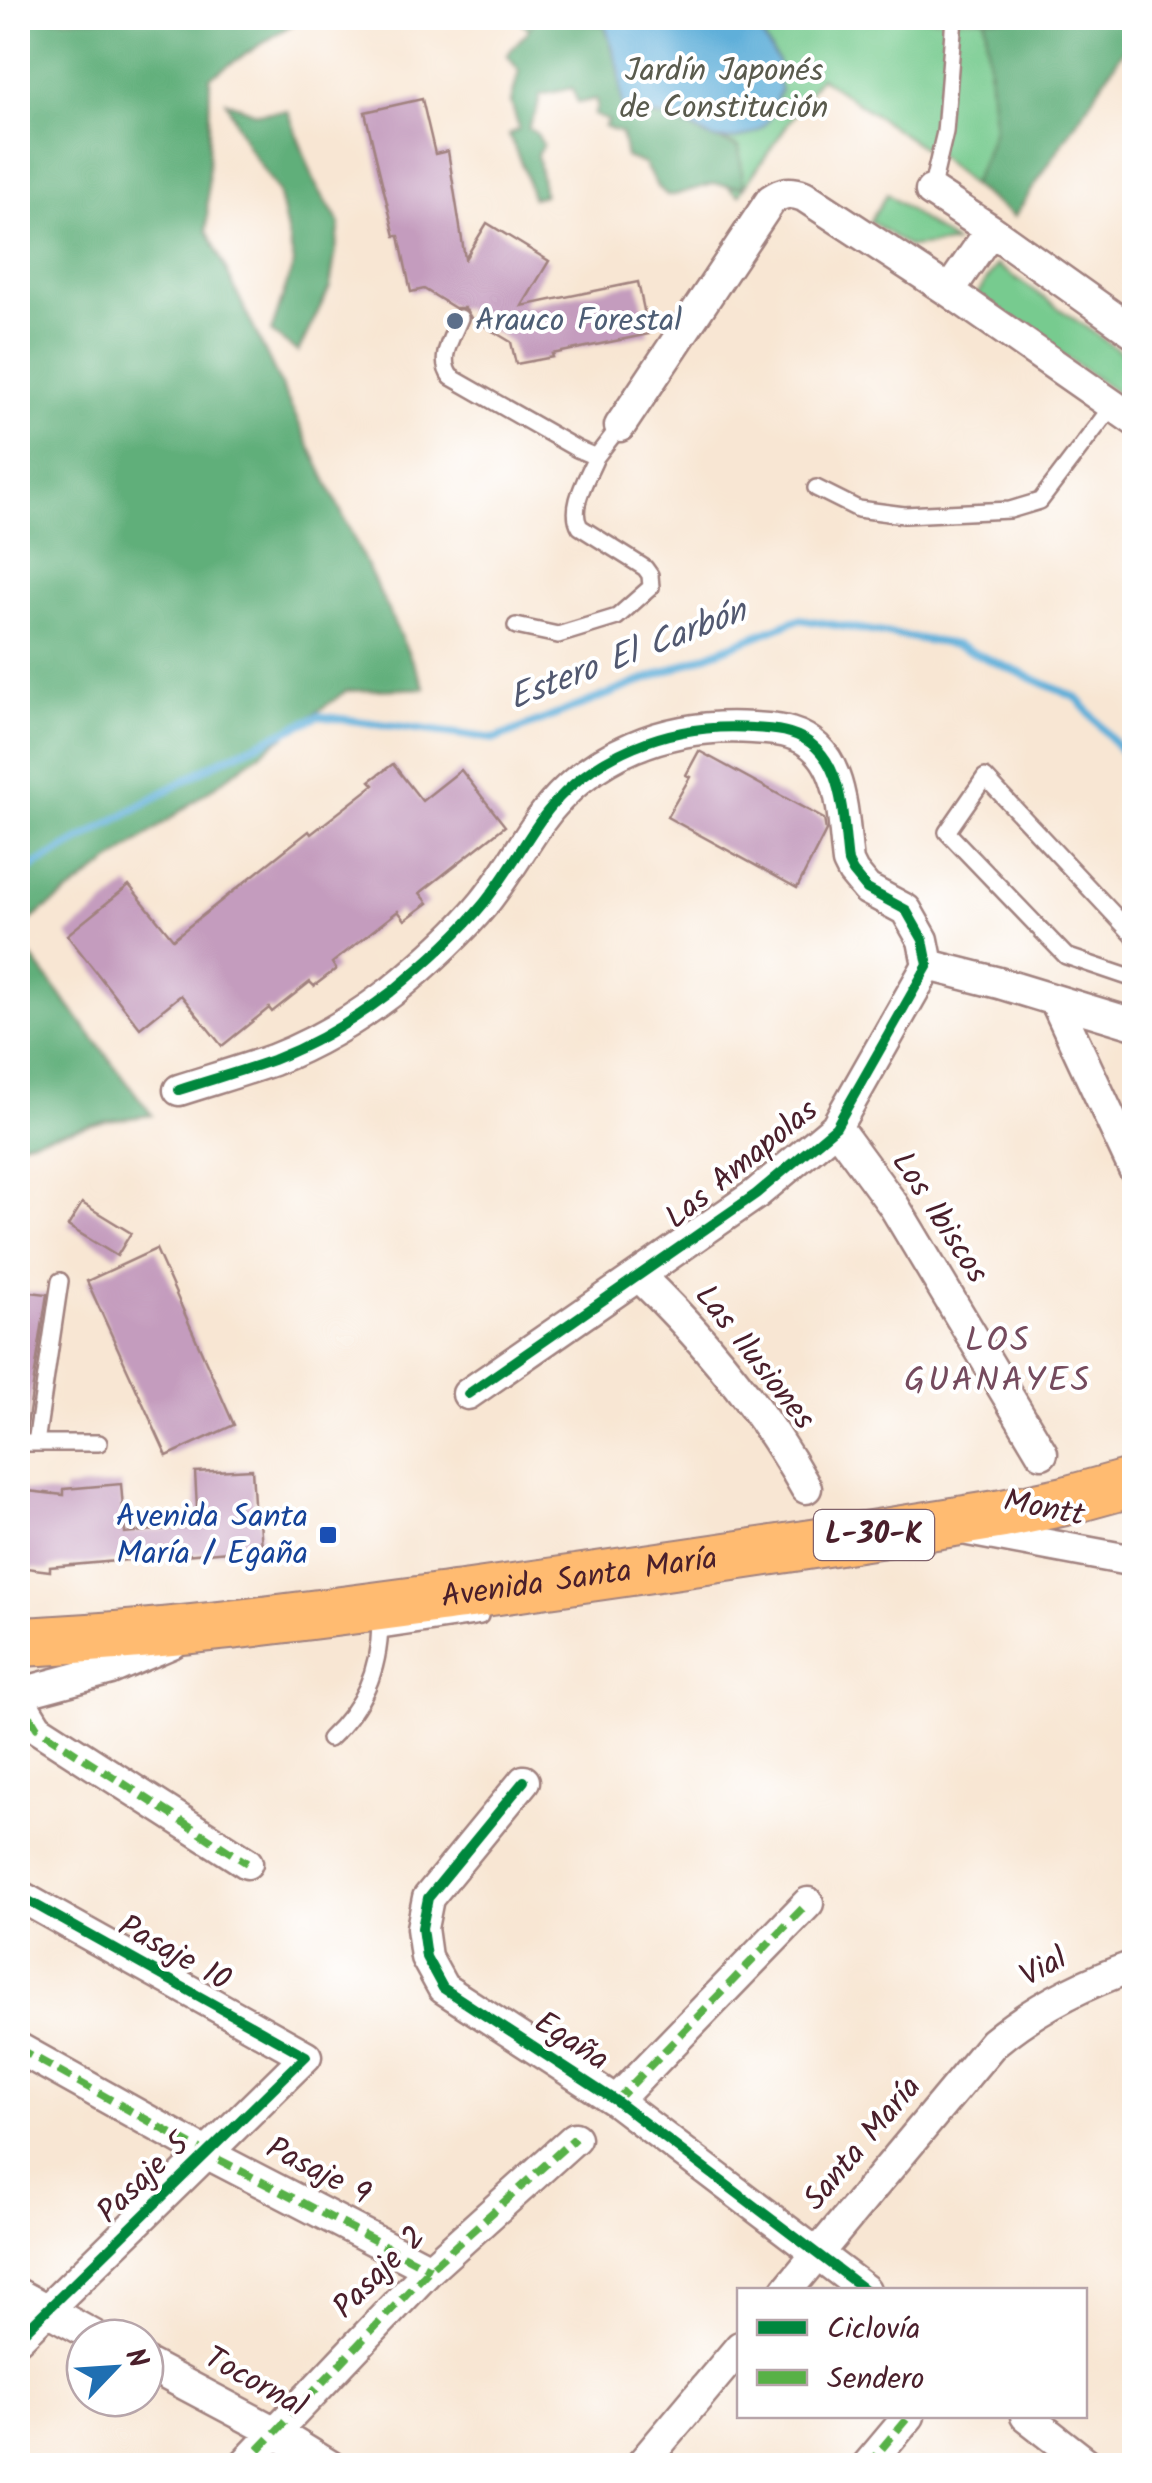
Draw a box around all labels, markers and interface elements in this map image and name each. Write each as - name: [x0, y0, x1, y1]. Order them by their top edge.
- park label: Jardín Japonés de Constitución: [620, 46, 828, 134]
- place label: Arauco Forestal: [475, 296, 682, 347]
- marker: Arauco Forestal: [444, 310, 466, 332]
- water label: Estero El Carbón: [501, 584, 757, 727]
- street label: Las Amapolas: [654, 1087, 830, 1243]
- street label: Los Ibiscos: [877, 1142, 1001, 1295]
- street label: Las Ilusiones: [681, 1274, 828, 1442]
- district label: LOS GUANAYES: [904, 1314, 1092, 1410]
- street label: Montt: [999, 1476, 1090, 1542]
- place label: Avenida Santa María / Egaña: [116, 1492, 308, 1580]
- road number: L-30-K: [814, 1510, 934, 1560]
- marker: Avenida Santa María / Egaña: [317, 1524, 339, 1546]
- street label: Avenida Santa María: [438, 1533, 721, 1623]
- street label: Pasaje 10: [108, 1902, 240, 2006]
- street label: Vial: [1011, 1934, 1077, 2002]
- street label: Egaña: [523, 1999, 619, 2085]
- street label: Santa María: [791, 2065, 935, 2223]
- street label: Pasaje 5: [85, 2120, 204, 2237]
- street label: Pasaje 9: [257, 2124, 380, 2220]
- street label: Pasaje 2: [321, 2214, 439, 2332]
- legend: [737, 2288, 1087, 2418]
- text: Ciclovía: [827, 2306, 920, 2354]
- north arrow: [65, 2318, 165, 2418]
- street label: Tocornal: [194, 2334, 316, 2432]
- text: N: [111, 2341, 160, 2376]
- text: Sendero: [827, 2356, 924, 2404]

